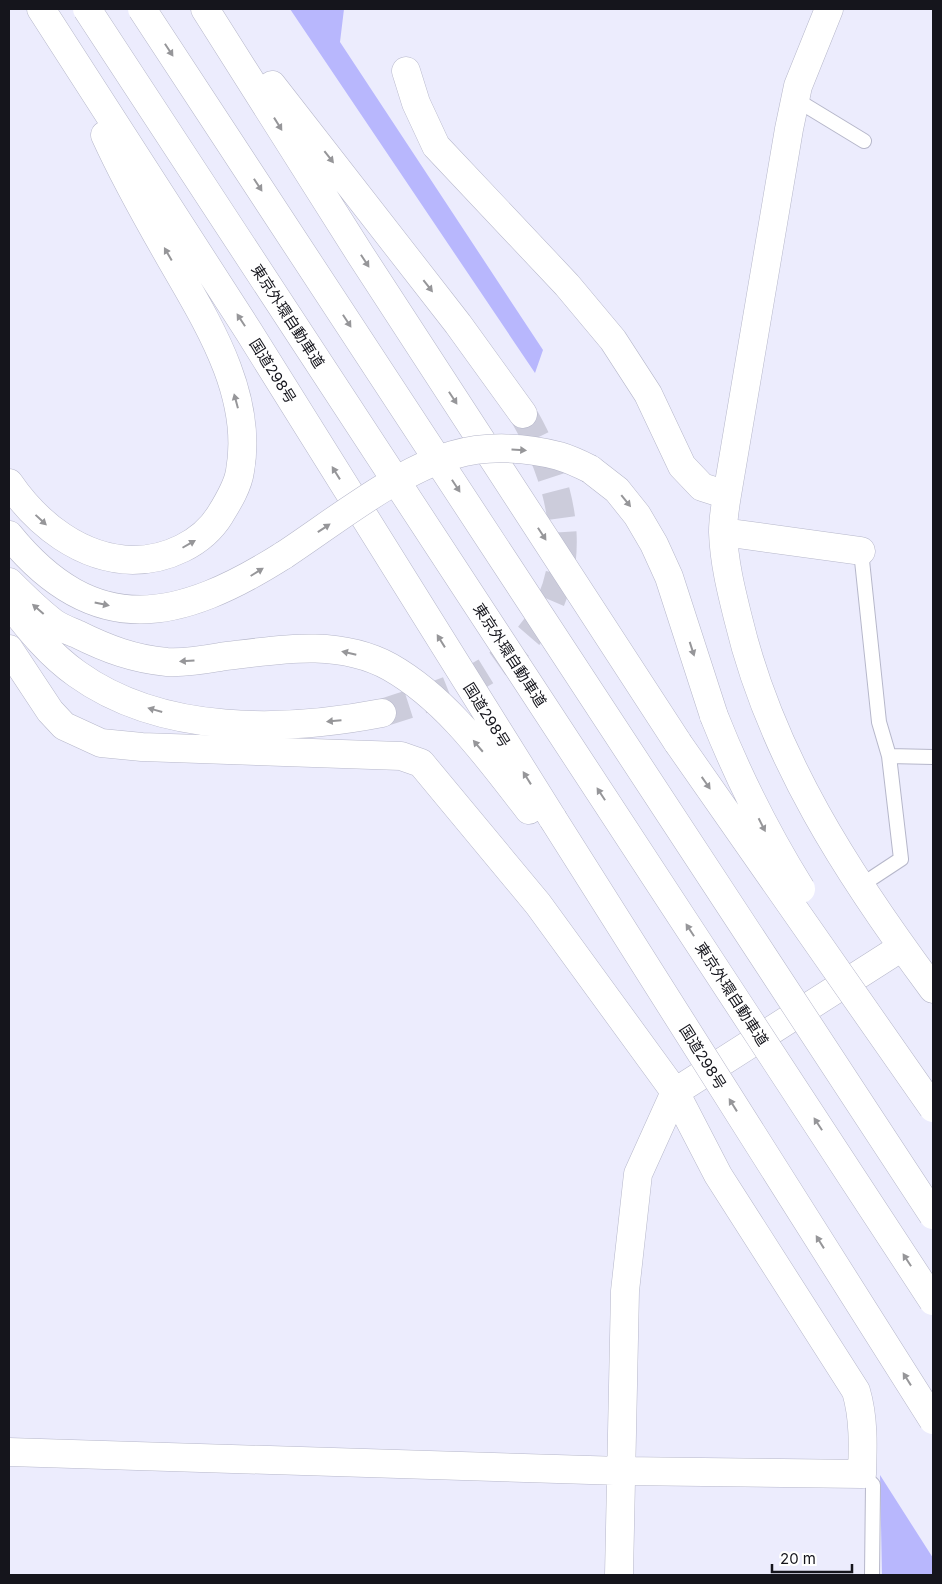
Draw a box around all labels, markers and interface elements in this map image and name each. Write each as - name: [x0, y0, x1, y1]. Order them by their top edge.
- one-way arrow: [164, 43, 174, 56]
- one-way arrow: [273, 117, 283, 131]
- one-way arrow: [323, 150, 334, 163]
- one-way arrow: [253, 179, 263, 192]
- one-way arrow: [164, 247, 172, 262]
- one-way arrow: [360, 255, 370, 268]
- street label: 東京外環自動車道: [247, 260, 329, 372]
- one-way arrow: [423, 279, 434, 292]
- one-way arrow: [236, 313, 246, 327]
- one-way arrow: [342, 315, 352, 328]
- street label: 国道298号: [246, 335, 300, 407]
- one-way arrow: [449, 391, 458, 404]
- one-way arrow: [232, 393, 240, 408]
- one-way arrow: [511, 446, 527, 454]
- one-way arrow: [332, 466, 341, 479]
- one-way arrow: [451, 480, 460, 493]
- one-way arrow: [621, 494, 632, 507]
- one-way arrow: [34, 514, 46, 526]
- one-way arrow: [318, 523, 331, 533]
- one-way arrow: [537, 527, 547, 541]
- one-way arrow: [183, 539, 196, 548]
- one-way arrow: [250, 568, 264, 577]
- street label: 東京外環自動車道: [469, 599, 551, 711]
- one-way arrow: [95, 600, 110, 608]
- one-way arrow: [32, 604, 44, 615]
- one-way arrow: [436, 634, 445, 647]
- one-way arrow: [688, 641, 696, 656]
- one-way arrow: [341, 649, 356, 657]
- one-way arrow: [179, 657, 195, 665]
- street label: 国道298号: [460, 679, 514, 751]
- one-way arrow: [148, 705, 163, 713]
- one-way arrow: [325, 717, 341, 725]
- one-way arrow: [473, 740, 484, 752]
- one-way arrow: [522, 771, 532, 785]
- one-way arrow: [701, 776, 711, 789]
- one-way arrow: [596, 787, 606, 800]
- one-way arrow: [758, 817, 766, 832]
- one-way arrow: [685, 923, 695, 936]
- street label: 東京外環自動車道: [691, 938, 773, 1050]
- street label: 国道298号: [676, 1021, 730, 1093]
- one-way arrow: [728, 1098, 738, 1111]
- one-way arrow: [813, 1117, 822, 1131]
- one-way arrow: [815, 1235, 825, 1248]
- one-way arrow: [902, 1253, 911, 1267]
- one-way arrow: [902, 1372, 912, 1386]
- scale bar: [772, 1542, 852, 1574]
- text: 20 m: [780, 1549, 816, 1568]

